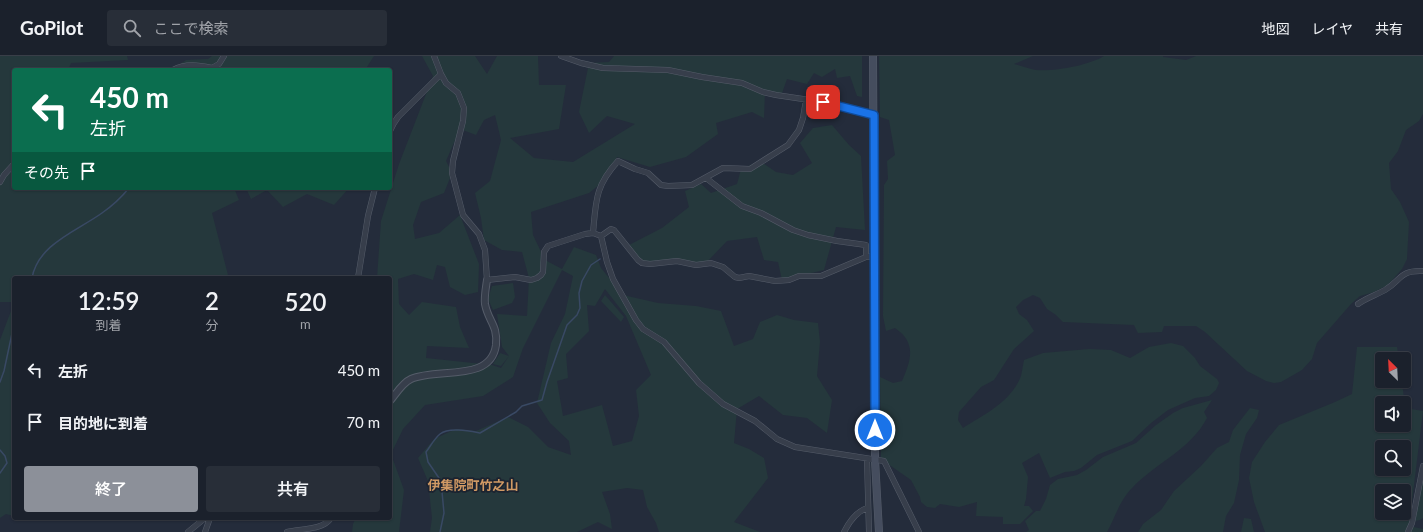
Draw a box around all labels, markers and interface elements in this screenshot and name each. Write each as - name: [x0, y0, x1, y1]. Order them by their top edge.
- search box: [107, 10, 387, 46]
- text: GoPilot: [20, 16, 83, 39]
- icon: search: [121, 17, 143, 39]
- text: ここで検索: [153, 19, 228, 37]
- text: 地図: [1261, 20, 1289, 37]
- text: レイヤ: [1311, 20, 1353, 37]
- text: 共有: [1375, 20, 1403, 37]
- text: 450 m: [90, 80, 169, 114]
- icon: left: [24, 84, 76, 136]
- pin: [806, 85, 840, 119]
- icon: arrive: [812, 91, 834, 113]
- text: 左折: [90, 117, 126, 139]
- icon: arrive: [77, 160, 99, 182]
- text: その先: [24, 163, 69, 181]
- text: 12:59: [78, 286, 139, 315]
- text: 2: [205, 286, 219, 315]
- text: 520: [285, 287, 326, 316]
- text: m: [300, 316, 311, 332]
- text: 到着: [96, 317, 122, 333]
- text: 分: [205, 317, 219, 333]
- north arrow: [1375, 352, 1411, 388]
- map controls: [1375, 352, 1411, 520]
- icon: left: [24, 359, 46, 381]
- text: 450 m: [338, 361, 380, 379]
- text: 左折: [58, 362, 88, 380]
- button: sound: [1375, 396, 1411, 432]
- position arrow: [854, 409, 896, 451]
- icon: arrive: [24, 411, 46, 433]
- text: 70 m: [346, 413, 380, 431]
- text: 目的地に到着: [58, 414, 148, 432]
- button: search: [1375, 440, 1411, 476]
- button: 終了: [24, 466, 198, 512]
- button: 共有: [206, 466, 380, 512]
- district label: 伊集院町竹之山: [427, 477, 519, 493]
- button: layers: [1375, 484, 1411, 520]

